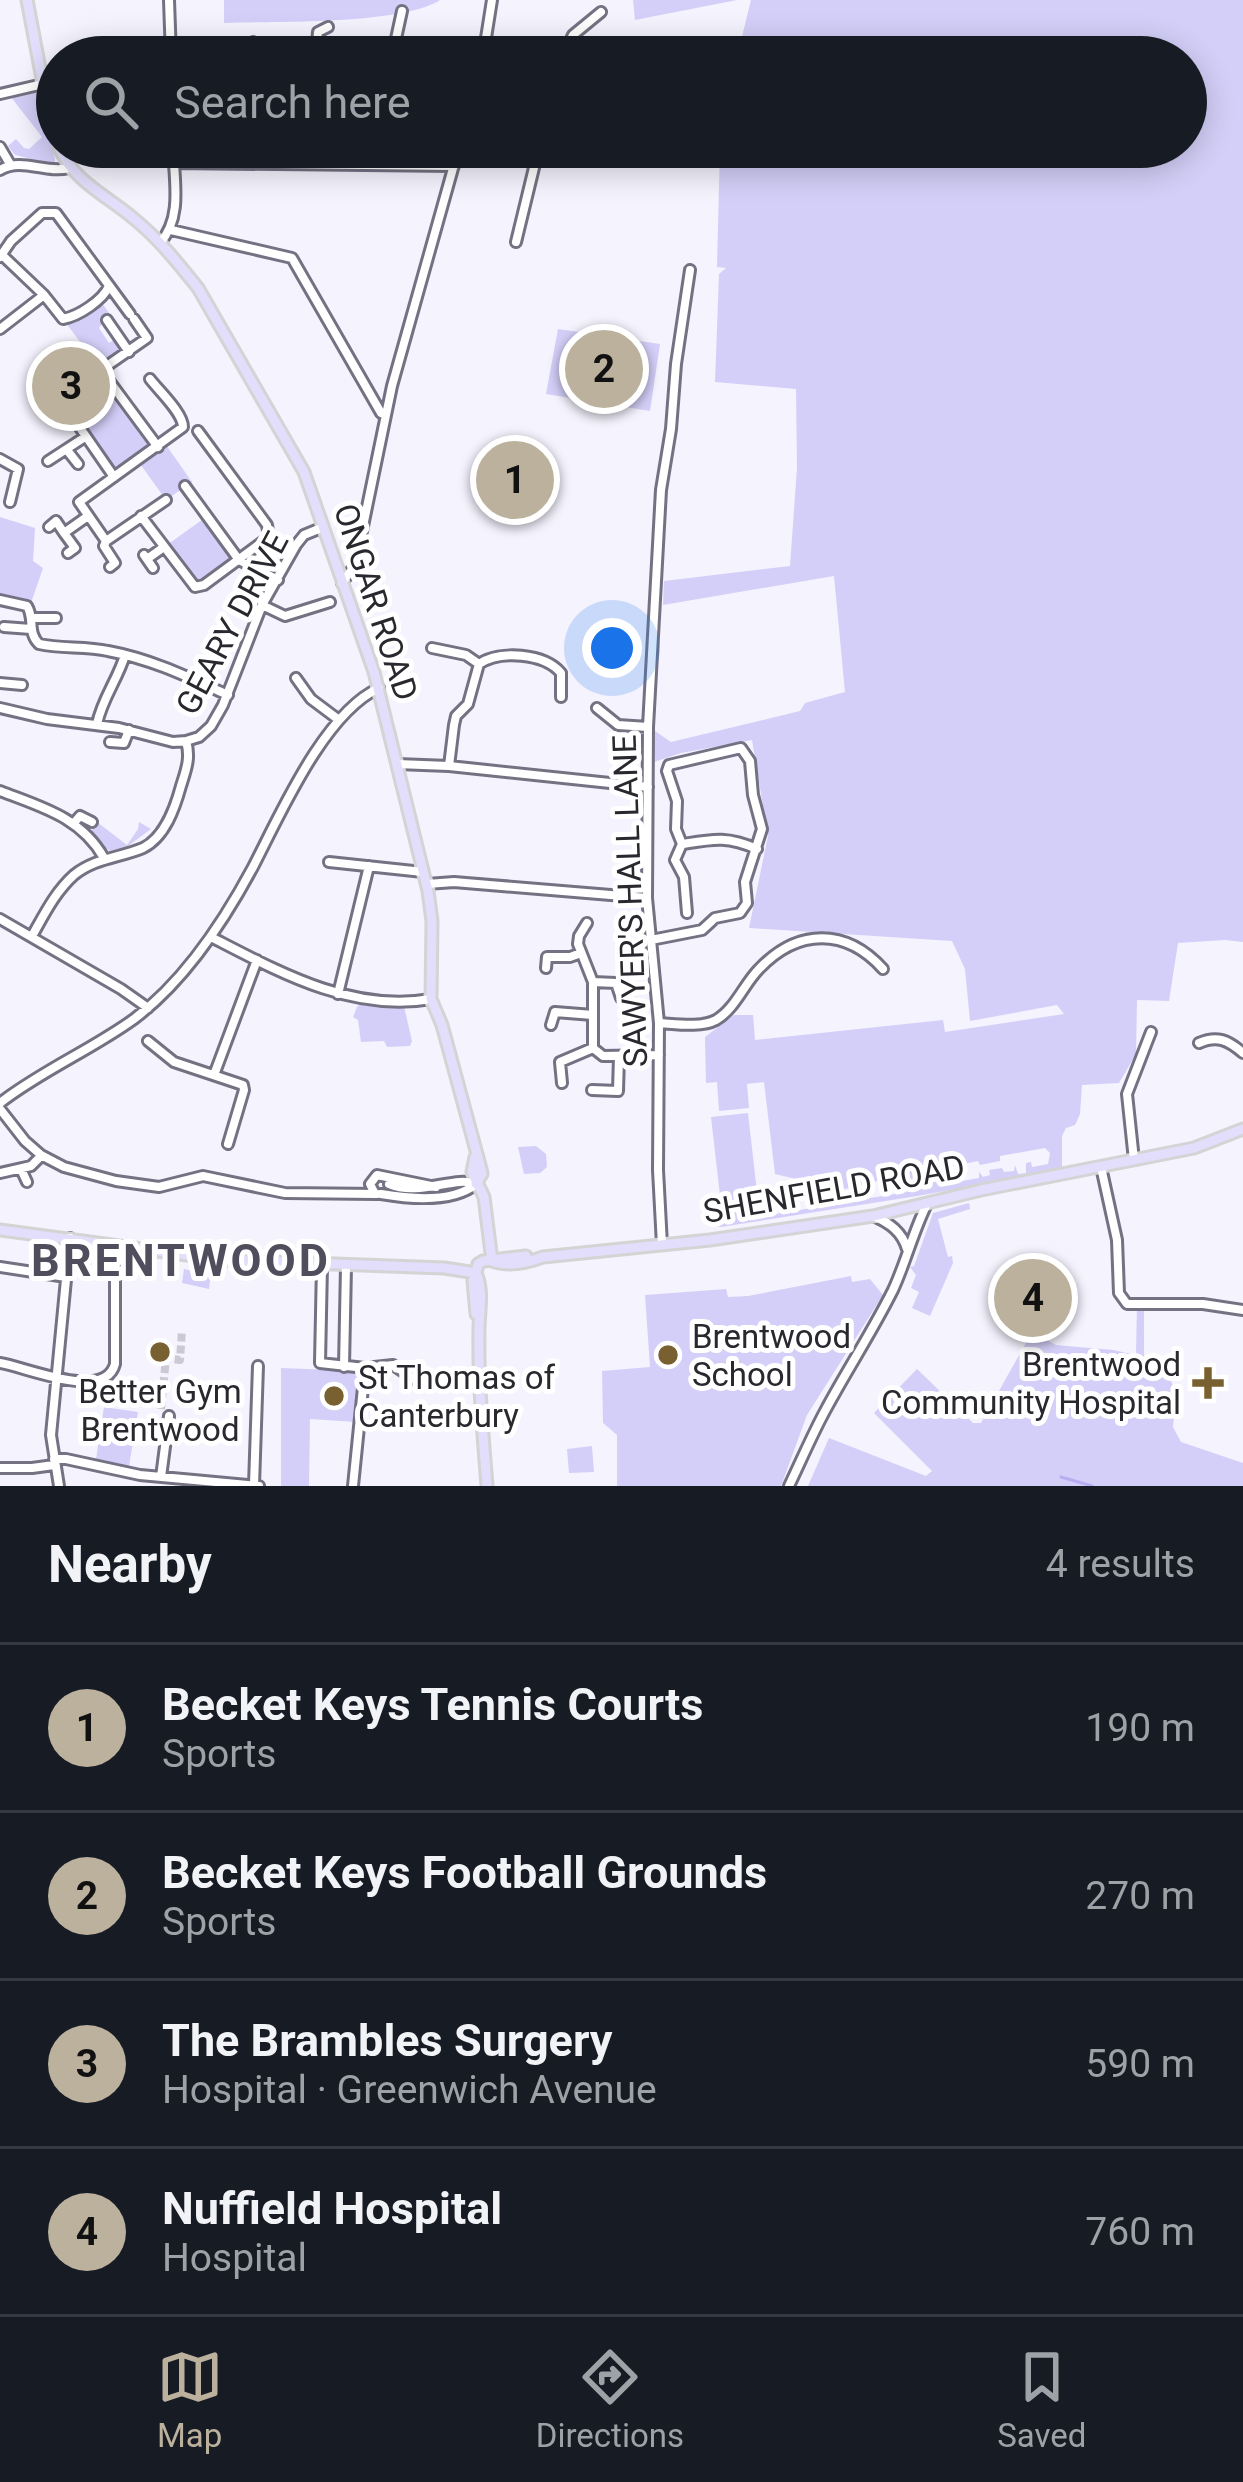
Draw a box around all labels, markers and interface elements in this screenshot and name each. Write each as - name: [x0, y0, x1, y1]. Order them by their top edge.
- search box: [36, 36, 1207, 168]
- icon: search: [78, 69, 144, 135]
- text: Search here: [174, 76, 411, 129]
- pin: 2: [565, 324, 643, 414]
- pin: 3: [32, 341, 110, 431]
- pin: 1: [476, 435, 554, 525]
- street label: ONGAR ROAD: [326, 499, 426, 705]
- street label: GEARY DRIVE: [168, 525, 296, 721]
- your location: [582, 618, 642, 678]
- street label: SAWYER'S HALL LANE: [605, 734, 655, 1068]
- street label: SHENFIELD ROAD: [700, 1147, 968, 1231]
- district label: BRENTWOOD: [31, 1234, 331, 1287]
- pin: 4: [994, 1253, 1072, 1343]
- place label: Brentwood School: [692, 1317, 851, 1394]
- marker: Better Gym Brentwood: [147, 1339, 173, 1365]
- marker: Brentwood School: [655, 1342, 681, 1368]
- place label: Brentwood Community Hospital: [881, 1345, 1181, 1422]
- place label: St Thomas of Canterbury: [358, 1358, 556, 1435]
- marker: Brentwood Community Hospital: [1192, 1367, 1224, 1399]
- place label: Better Gym Brentwood: [78, 1372, 242, 1449]
- marker: St Thomas of Canterbury: [321, 1383, 347, 1409]
- text: Nearby: [48, 1535, 212, 1594]
- text: 4 results: [1046, 1541, 1195, 1587]
- text: Becket Keys Tennis Courts: [162, 1678, 703, 1731]
- text: 1: [76, 1705, 98, 1751]
- text: 190 m: [1085, 1705, 1195, 1751]
- text: Sports: [162, 1731, 276, 1777]
- text: Becket Keys Football Grounds: [162, 1846, 767, 1899]
- text: 2: [76, 1873, 98, 1919]
- text: 270 m: [1085, 1873, 1195, 1919]
- text: Sports: [162, 1899, 276, 1945]
- text: The Brambles Surgery: [162, 2014, 612, 2067]
- text: 3: [76, 2041, 98, 2087]
- text: 590 m: [1085, 2041, 1195, 2087]
- text: Hospital · Greenwich Avenue: [162, 2067, 657, 2113]
- text: Nuffield Hospital: [162, 2182, 502, 2235]
- text: 4: [76, 2209, 98, 2255]
- text: 760 m: [1085, 2209, 1195, 2255]
- text: Hospital: [162, 2235, 307, 2281]
- tab: Map: [157, 2344, 223, 2455]
- tab: Directions: [536, 2344, 684, 2455]
- tab: Saved: [997, 2344, 1086, 2455]

